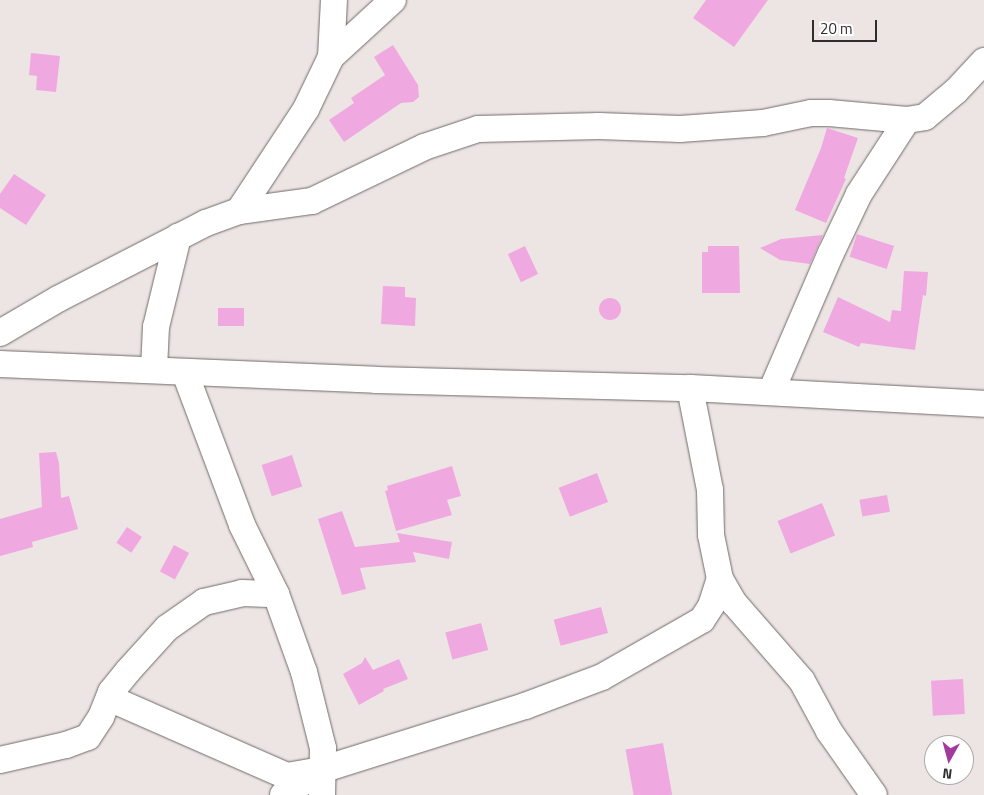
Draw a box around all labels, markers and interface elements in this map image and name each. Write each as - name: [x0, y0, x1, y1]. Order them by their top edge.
- scale bar: [814, 10, 879, 42]
- text: 20 m: [820, 17, 853, 40]
- north arrow: [924, 735, 974, 785]
- text: N: [941, 763, 953, 785]

